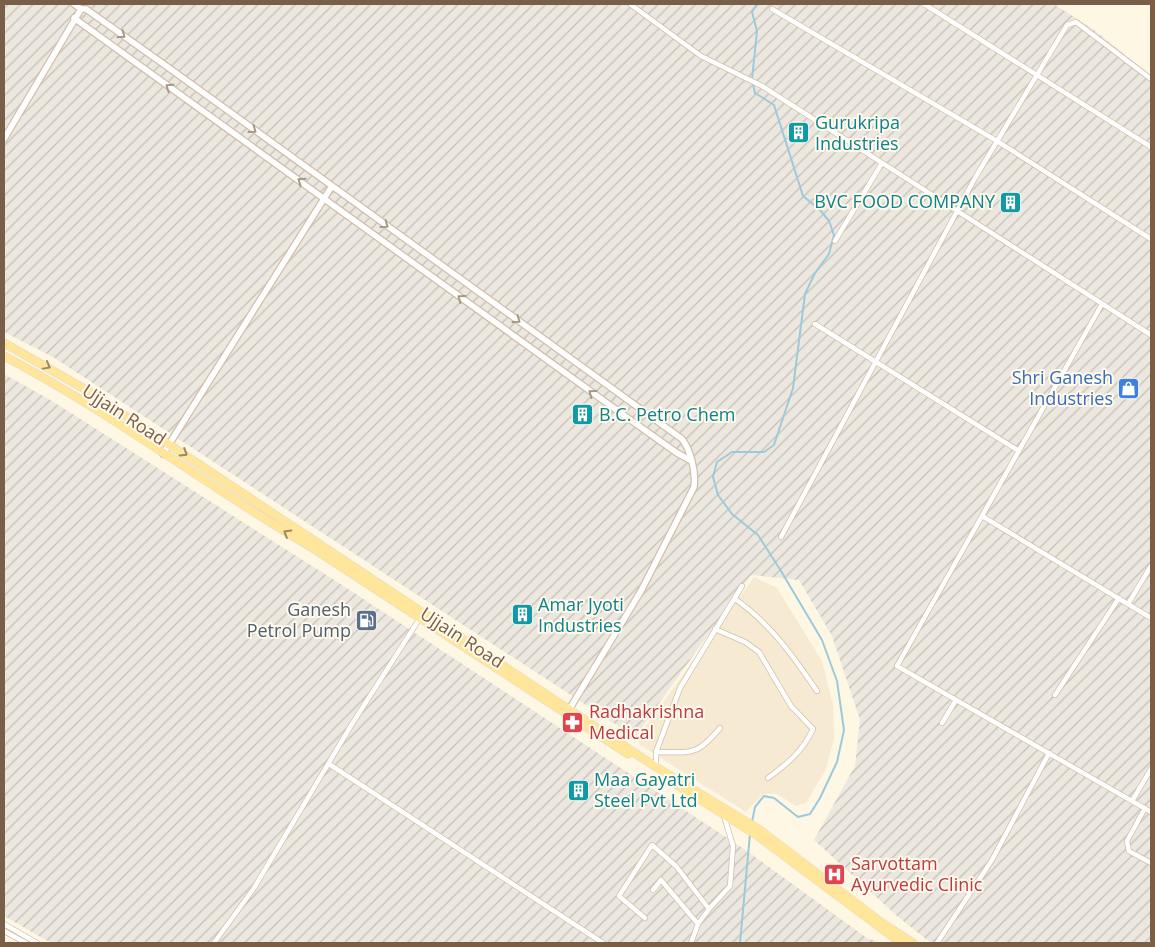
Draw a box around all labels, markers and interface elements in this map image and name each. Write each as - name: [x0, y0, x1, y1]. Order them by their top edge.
- one-way arrow: [116, 29, 126, 38]
- one-way arrow: [166, 84, 175, 92]
- place label: Gurukripa Industries: [815, 110, 900, 155]
- building icon: Gurukripa Industries: [787, 121, 811, 145]
- one-way arrow: [247, 124, 257, 133]
- one-way arrow: [297, 178, 307, 187]
- place label: BVC FOOD COMPANY: [814, 189, 996, 213]
- building icon: BVC FOOD COMPANY: [999, 190, 1023, 214]
- one-way arrow: [379, 219, 389, 228]
- one-way arrow: [457, 294, 466, 304]
- one-way arrow: [511, 314, 521, 323]
- one-way arrow: [41, 360, 50, 370]
- place label: Shri Ganesh Industries: [1012, 365, 1113, 410]
- shop icon: Shri Ganesh Industries: [1117, 376, 1141, 400]
- street label: Ujjain Road: [78, 378, 171, 450]
- one-way arrow: [588, 390, 598, 399]
- place label: B.C. Petro Chem: [599, 402, 735, 426]
- building icon: B.C. Petro Chem: [571, 403, 595, 427]
- one-way arrow: [178, 447, 187, 457]
- one-way arrow: [283, 529, 292, 539]
- place label: Amar Jyoti Industries: [538, 592, 624, 637]
- place label: Ganesh Petrol Pump: [247, 597, 351, 642]
- street label: Ujjain Road: [416, 601, 509, 673]
- building icon: Amar Jyoti Industries: [510, 603, 534, 627]
- fuel station icon: Ganesh Petrol Pump: [355, 608, 379, 632]
- place label: Radhakrishna Medical: [589, 699, 704, 744]
- pharmacy icon: Radhakrishna Medical: [561, 710, 585, 734]
- place label: Maa Gayatri Steel Pvt Ltd: [594, 767, 697, 812]
- building icon: Maa Gayatri Steel Pvt Ltd: [566, 778, 590, 802]
- place label: Sarvottam Ayurvedic Clinic: [851, 851, 983, 896]
- hospital icon: Sarvottam Ayurvedic Clinic: [823, 862, 847, 886]

